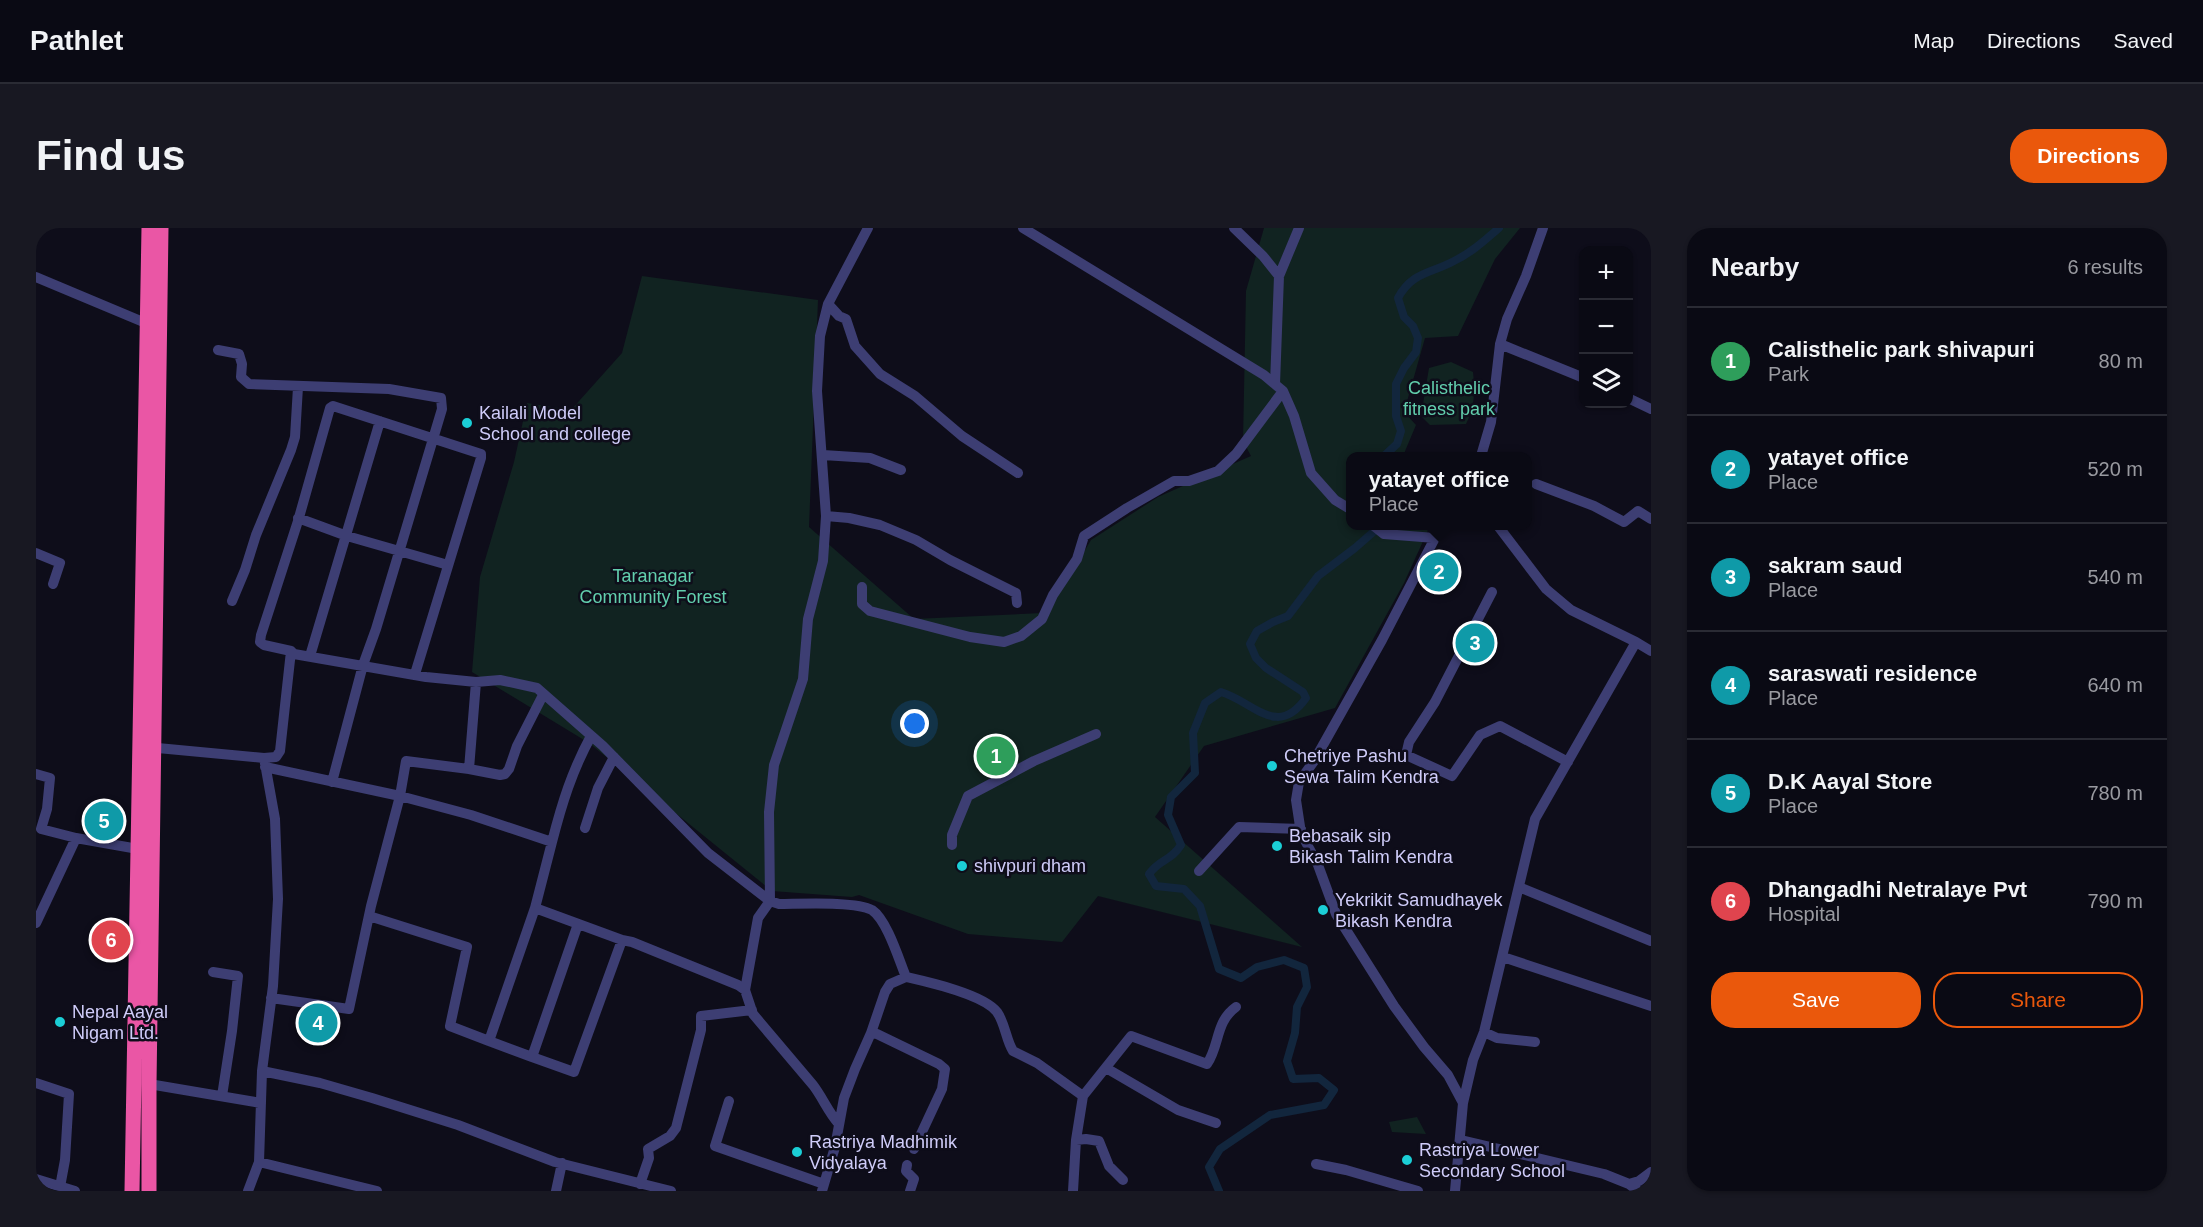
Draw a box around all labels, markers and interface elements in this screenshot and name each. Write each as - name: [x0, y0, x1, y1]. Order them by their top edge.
- text: Pathlet: [30, 25, 123, 56]
- text: Map: [1913, 29, 1954, 52]
- text: Directions: [1987, 29, 2080, 52]
- text: Saved: [2113, 29, 2173, 52]
- button: Directions: [2010, 129, 2167, 183]
- text: Find us: [36, 132, 185, 179]
- map controls: [1579, 246, 1633, 408]
- button: +: [1579, 246, 1633, 300]
- text: Nearby: [1711, 252, 1799, 282]
- text: 6 results: [2067, 256, 2143, 278]
- button: −: [1579, 300, 1633, 354]
- text: Calisthelic park shivapuri: [1768, 337, 2035, 362]
- text: 1: [1725, 350, 1736, 372]
- text: 80 m: [2099, 350, 2143, 372]
- button: layers: [1579, 354, 1633, 408]
- text: Park: [1768, 363, 1809, 385]
- park label: Calisthelic fitness park: [1403, 378, 1496, 419]
- place label: Kailali Model School and college: [479, 403, 631, 444]
- marker: Kailali Model School and college: [460, 416, 474, 430]
- text: yatayet office: [1768, 445, 1909, 470]
- popup: [1346, 452, 1532, 530]
- text: 2: [1725, 458, 1736, 480]
- text: 520 m: [2087, 458, 2143, 480]
- text: yatayet office: [1369, 467, 1509, 492]
- text: Place: [1768, 471, 1818, 493]
- text: Place: [1369, 493, 1419, 515]
- pin: 2: [1420, 550, 1458, 594]
- text: sakram saud: [1768, 553, 1903, 578]
- park label: Taranagar Community Forest: [579, 566, 727, 607]
- text: 3: [1725, 566, 1736, 588]
- text: 540 m: [2087, 566, 2143, 588]
- text: Place: [1768, 579, 1818, 601]
- pin: 3: [1456, 620, 1494, 666]
- text: saraswati residence: [1768, 661, 1977, 686]
- text: 4: [1725, 674, 1736, 696]
- text: 640 m: [2087, 674, 2143, 696]
- text: Place: [1768, 687, 1818, 709]
- your location: [900, 709, 929, 738]
- pin: 1: [976, 734, 1016, 778]
- place label: Chetriye Pashu Sewa Talim Kendra: [1284, 746, 1440, 787]
- marker: Chetriye Pashu Sewa Talim Kendra: [1265, 759, 1279, 773]
- text: D.K Aayal Store: [1768, 769, 1932, 794]
- text: 5: [1725, 782, 1736, 804]
- text: 780 m: [2087, 782, 2143, 804]
- text: Place: [1768, 795, 1818, 817]
- pin: 5: [84, 798, 124, 844]
- place label: Bebasaik sip Bikash Talim Kendra: [1289, 826, 1454, 867]
- marker: Bebasaik sip Bikash Talim Kendra: [1270, 839, 1284, 853]
- place label: shivpuri dham: [974, 856, 1086, 876]
- marker: shivpuri dham: [955, 859, 969, 873]
- text: Dhangadhi Netralaye Pvt: [1768, 877, 2027, 902]
- place label: Yekrikit Samudhayek Bikash Kendra: [1335, 890, 1503, 931]
- text: 6: [1725, 890, 1736, 912]
- text: 790 m: [2087, 890, 2143, 912]
- marker: Yekrikit Samudhayek Bikash Kendra: [1316, 903, 1330, 917]
- text: Hospital: [1768, 903, 1840, 925]
- pin: 6: [92, 918, 130, 962]
- button: Save: [1711, 972, 1921, 1028]
- button: Share: [1933, 972, 2143, 1028]
- pin: 4: [298, 1000, 338, 1046]
- place label: Nepal Aayal Nigam Ltd.: [72, 1002, 168, 1043]
- marker: Nepal Aayal Nigam Ltd.: [53, 1015, 67, 1029]
- place label: Rastriya Madhimik Vidyalaya: [809, 1132, 958, 1173]
- place label: Rastriya Lower Secondary School: [1419, 1140, 1565, 1181]
- marker: Rastriya Madhimik Vidyalaya: [790, 1145, 804, 1159]
- marker: Rastriya Lower Secondary School: [1400, 1153, 1414, 1167]

